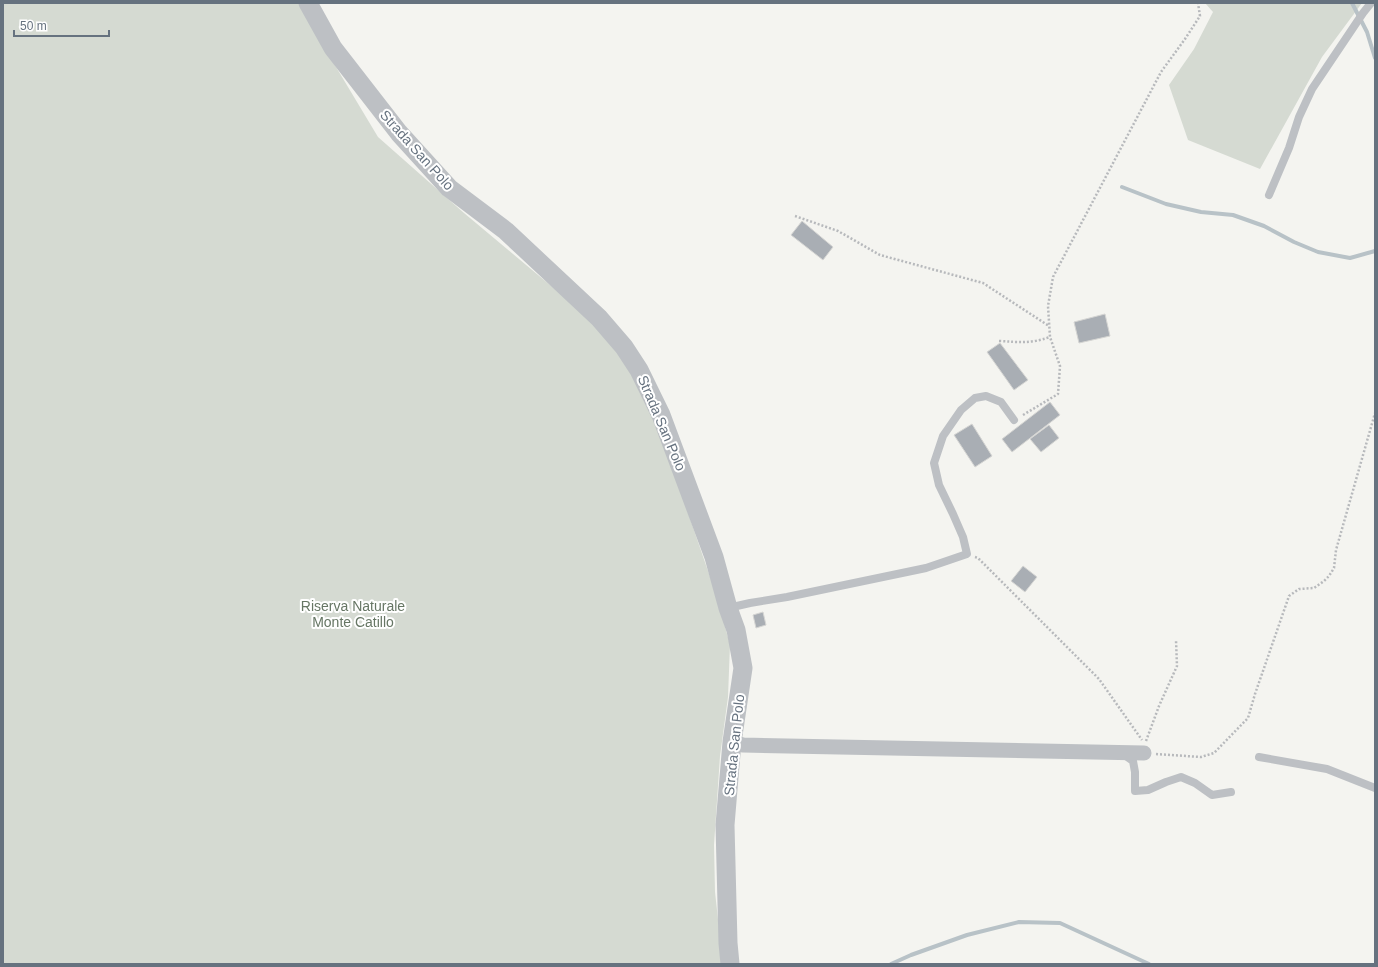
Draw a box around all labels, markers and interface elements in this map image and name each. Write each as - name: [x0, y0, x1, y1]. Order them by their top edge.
- scale bar: [14, 12, 109, 38]
- text: 50 m: [20, 19, 47, 33]
- street label: Strada San Polo: [377, 107, 457, 193]
- street label: Strada San Polo: [635, 373, 689, 473]
- park label: Riserva Naturale Monte Catillo: [301, 598, 405, 630]
- street label: Strada San Polo: [721, 693, 747, 797]

